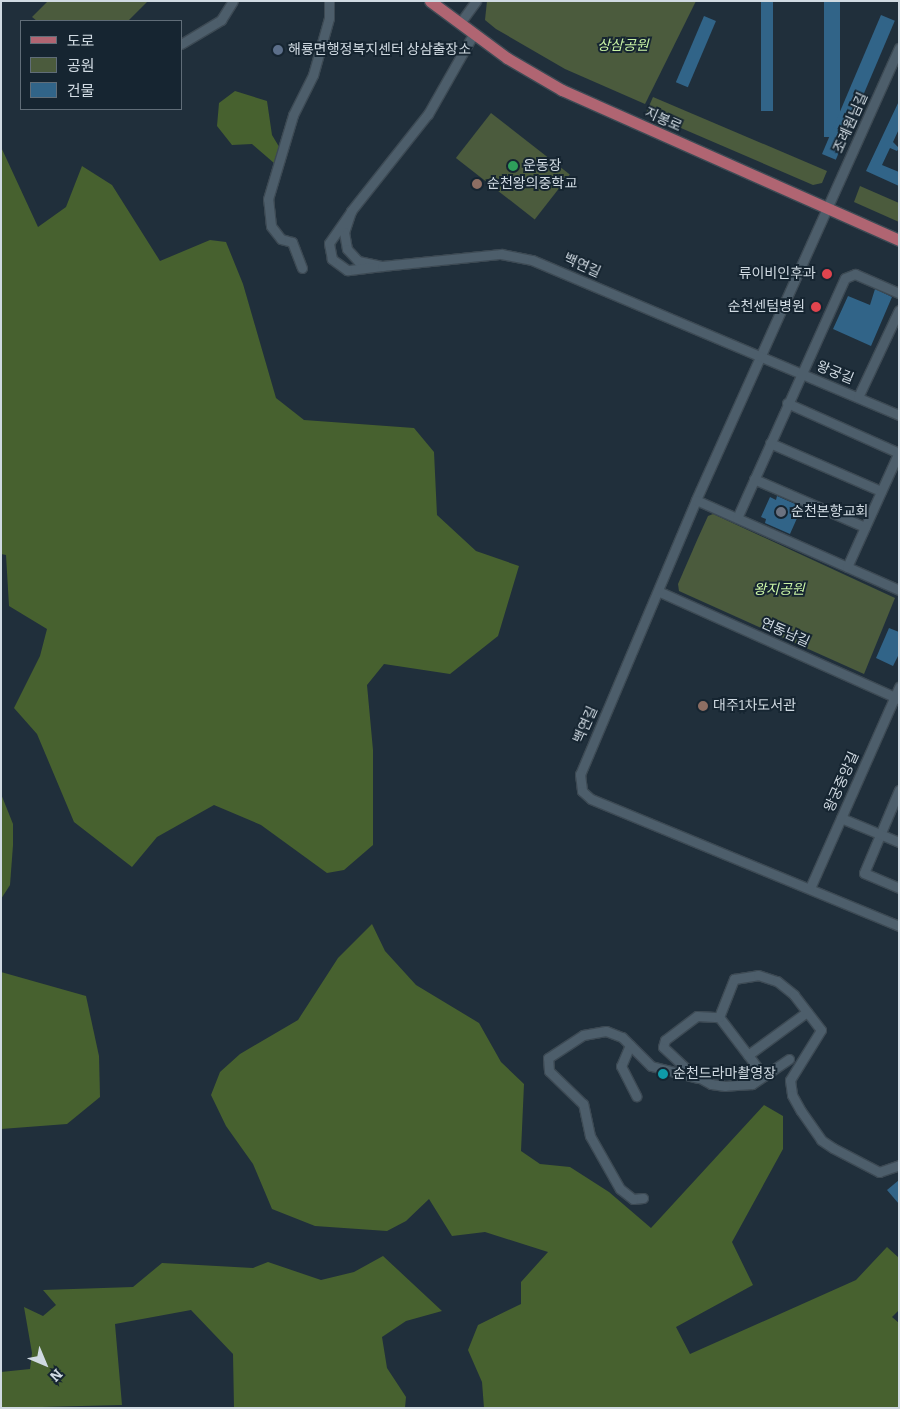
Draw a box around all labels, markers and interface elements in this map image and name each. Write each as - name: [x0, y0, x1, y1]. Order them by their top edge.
- legend: [20, 20, 182, 110]
- text: 도로: [67, 32, 95, 50]
- park label: 상삼공원: [597, 38, 649, 54]
- place label: 해룡면행정복지센터 상삼출장소: [288, 42, 471, 58]
- marker: 해룡면행정복지센터 상삼출장소: [272, 44, 284, 56]
- text: 공원: [67, 57, 95, 75]
- text: 건물: [67, 82, 95, 100]
- street label: 조례원님길: [830, 90, 872, 156]
- street label: 지봉로: [642, 104, 684, 136]
- place label: 운동장: [523, 158, 562, 174]
- marker: 운동장: [507, 160, 519, 172]
- place label: 순천왕의중학교: [487, 176, 577, 192]
- marker: 순천왕의중학교: [471, 178, 483, 190]
- street label: 백연길: [561, 250, 603, 282]
- place label: 류이비인후과: [739, 266, 816, 282]
- marker: 류이비인후과: [820, 267, 834, 281]
- place label: 순천센텀병원: [728, 299, 805, 315]
- marker: 순천센텀병원: [809, 300, 823, 314]
- street label: 왕궁길: [814, 358, 856, 388]
- place label: 순천본향교회: [791, 504, 868, 520]
- marker: 순천본향교회: [775, 506, 787, 518]
- park label: 왕지공원: [753, 582, 805, 598]
- street label: 연동남길: [758, 615, 812, 651]
- place label: 대주1차도서관: [713, 698, 796, 714]
- marker: 대주1차도서관: [697, 700, 709, 712]
- street label: 백연길: [570, 704, 602, 746]
- street label: 왕궁중앙길: [821, 749, 863, 815]
- place label: 순천드라마촬영장: [673, 1066, 776, 1082]
- marker: 순천드라마촬영장: [657, 1068, 669, 1080]
- north arrow: [20, 1339, 70, 1389]
- text: N: [46, 1365, 66, 1385]

